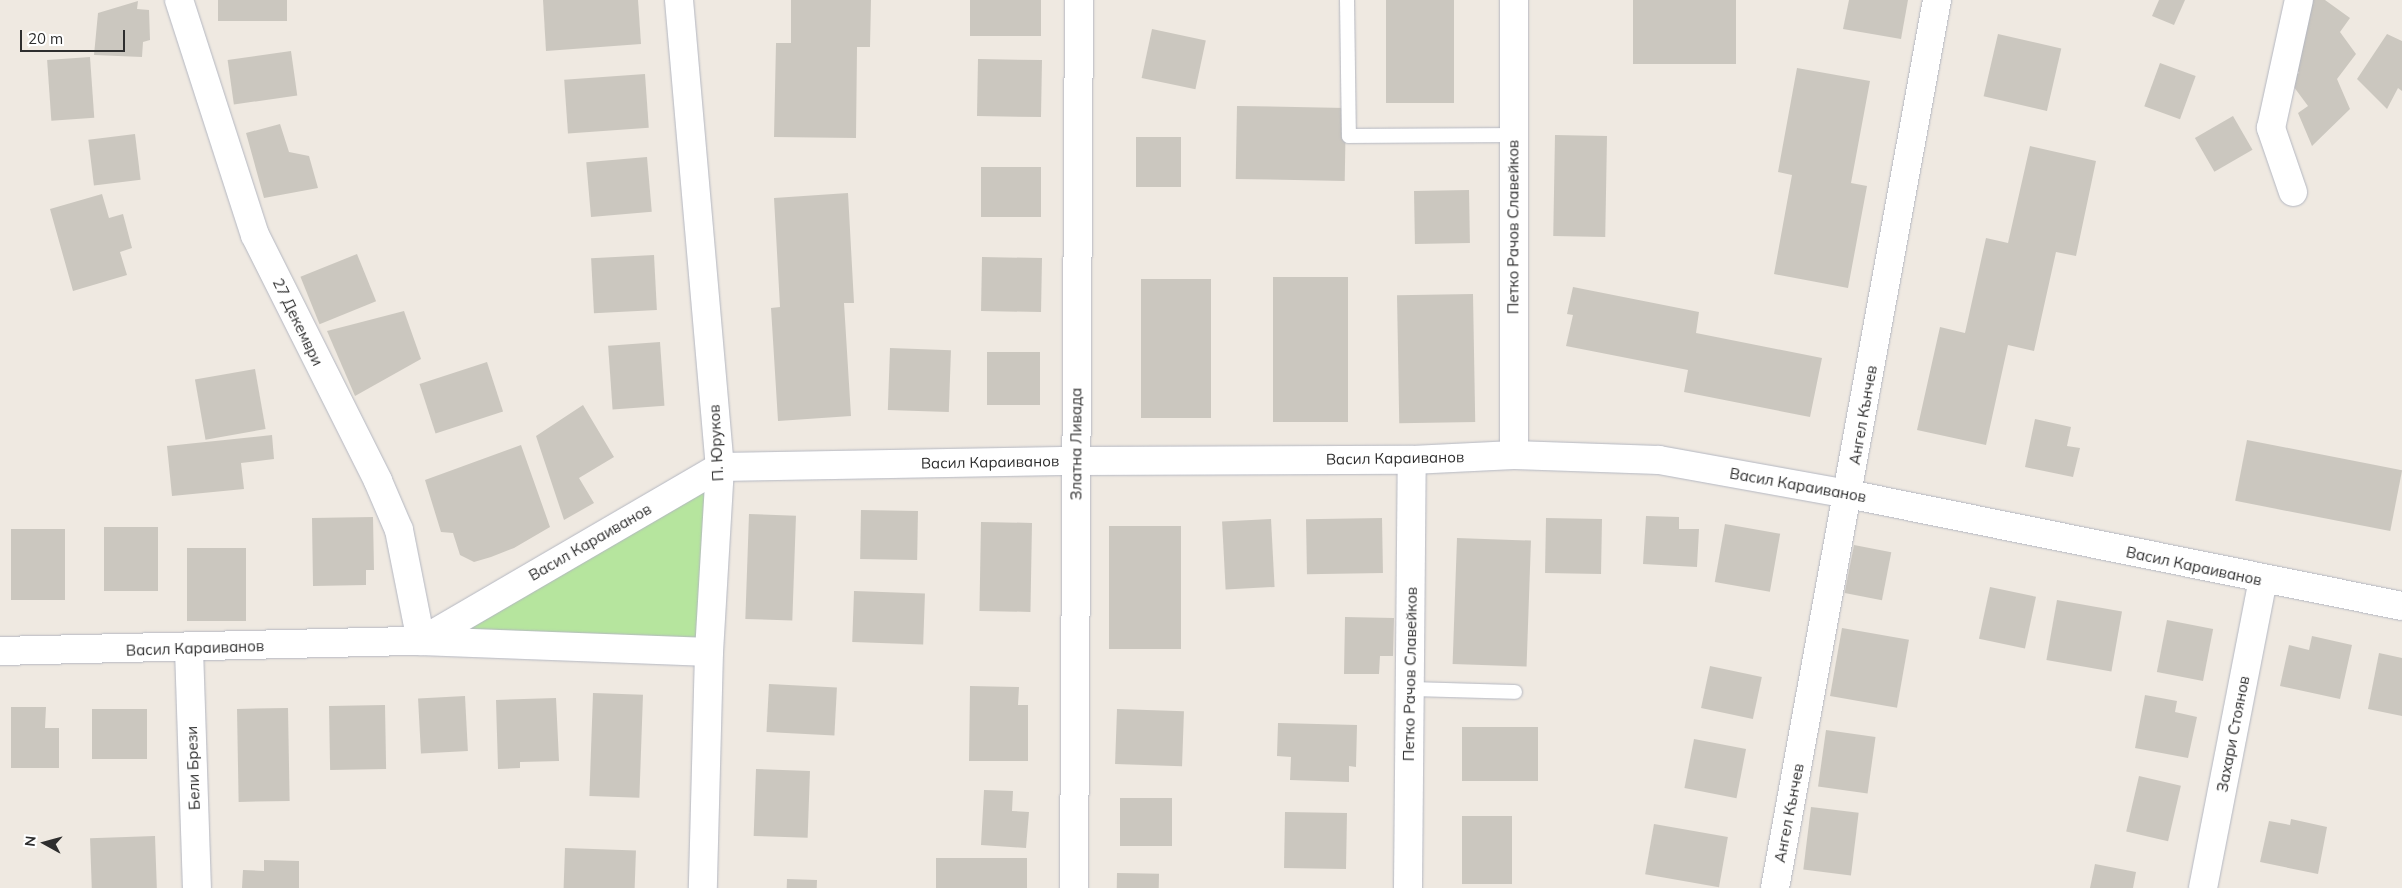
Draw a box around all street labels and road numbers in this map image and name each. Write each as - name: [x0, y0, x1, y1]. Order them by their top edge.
- street label: Петко Рачов Славейков: [1504, 140, 1522, 314]
- street label: 27 Декември: [269, 275, 327, 369]
- street label: Ангел Кънчев: [1845, 364, 1881, 466]
- street label: Златна Ливада: [1067, 388, 1085, 500]
- street label: П. Юруков: [705, 404, 727, 482]
- street label: Васил Караиванов: [1326, 448, 1464, 468]
- street label: Васил Караиванов: [921, 452, 1059, 472]
- street label: Васил Караиванов: [1728, 464, 1868, 506]
- street label: Васил Караиванов: [526, 500, 654, 584]
- street label: Васил Караиванов: [2124, 543, 2264, 589]
- street label: Петко Рачов Славейков: [1399, 587, 1421, 761]
- street label: Васил Караиванов: [126, 637, 264, 659]
- street label: Захари Стоянов: [2213, 674, 2253, 794]
- street label: Бели Брези: [183, 726, 203, 810]
- street label: Ангел Кънчев: [1771, 762, 1807, 864]

